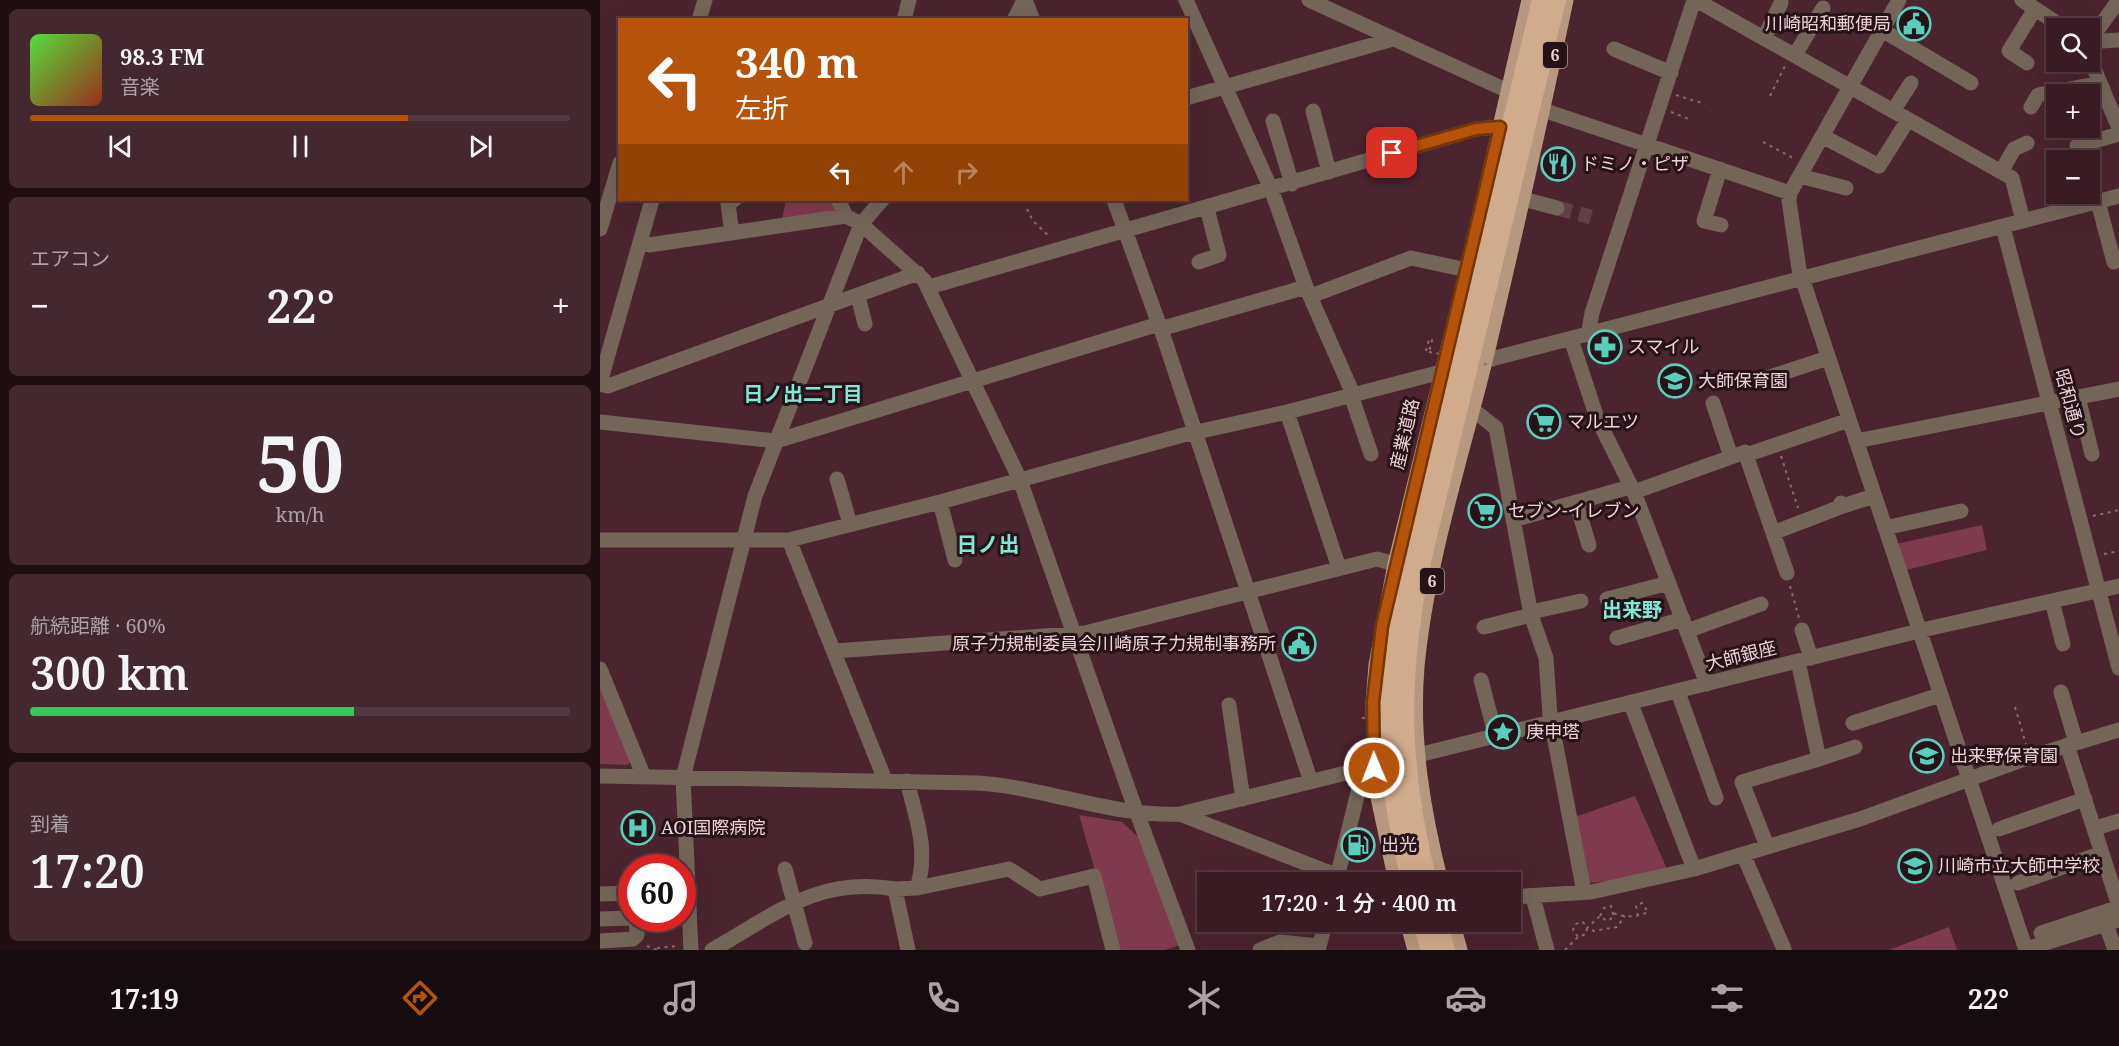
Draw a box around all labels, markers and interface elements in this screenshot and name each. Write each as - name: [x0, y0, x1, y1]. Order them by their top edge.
- public building icon: 川崎昭和郵便局: [1896, 6, 1932, 42]
- place label: 川崎昭和郵便局: [1765, 11, 1891, 35]
- map controls: [2046, 18, 2100, 204]
- button: search: [2046, 18, 2100, 72]
- text: 340 m: [735, 33, 859, 90]
- text: 98.3 FM: [120, 41, 204, 71]
- icon: left: [636, 42, 714, 120]
- road number: 6: [1543, 42, 1567, 68]
- text: 音楽: [120, 73, 160, 100]
- button: +: [2046, 84, 2100, 138]
- text: 左折: [735, 89, 789, 126]
- pin: [1366, 127, 1417, 178]
- icon: previous: [104, 130, 137, 163]
- icon: pause: [284, 130, 317, 163]
- icon: next: [464, 130, 497, 163]
- icon: arrive: [1375, 136, 1408, 169]
- restaurant icon: ドミノ・ピザ: [1540, 146, 1576, 182]
- button: −: [2046, 150, 2100, 204]
- place label: ドミノ・ピザ: [1581, 151, 1689, 175]
- icon: left: [824, 156, 857, 189]
- icon: ahead: [887, 156, 920, 189]
- icon: right: [950, 156, 983, 189]
- text: エアコン: [30, 245, 110, 272]
- text: 22°: [266, 275, 335, 336]
- text: −: [30, 283, 49, 328]
- text: +: [552, 283, 570, 328]
- pharmacy icon: スマイル: [1587, 329, 1623, 365]
- place label: スマイル: [1628, 334, 1699, 358]
- school or university icon: 大師保育園: [1657, 363, 1693, 399]
- street label: 昭和通り: [2050, 366, 2092, 442]
- place label: 大師保育園: [1698, 368, 1788, 392]
- district label: 日ノ出二丁目: [743, 380, 863, 407]
- street label: 産業道路: [1384, 396, 1424, 472]
- supermarket icon: マルエツ: [1526, 404, 1562, 440]
- text: 50: [256, 409, 344, 515]
- place label: マルエツ: [1567, 409, 1639, 433]
- supermarket icon: セブン-イレブン: [1467, 493, 1503, 529]
- place label: セブン-イレブン: [1508, 498, 1640, 522]
- text: km/h: [275, 501, 325, 528]
- district label: 日ノ出: [957, 530, 1020, 558]
- road number: 6: [1420, 568, 1444, 594]
- district label: 出来野: [1602, 596, 1662, 623]
- text: 航続距離 · 60%: [30, 612, 166, 639]
- public building icon: 原子力規制委員会川崎原子力規制事務所: [1281, 626, 1317, 662]
- place label: 原子力規制委員会川崎原子力規制事務所: [952, 631, 1276, 655]
- street label: 大師銀座: [1703, 635, 1779, 675]
- text: 300 km: [30, 642, 189, 703]
- place icon: 庚申塔: [1485, 714, 1521, 750]
- place label: 庚申塔: [1526, 719, 1580, 743]
- position arrow: [1342, 736, 1406, 800]
- school or university icon: 出来野保育園: [1909, 738, 1945, 774]
- place label: 出来野保育園: [1950, 743, 2058, 767]
- text: 到着: [30, 810, 70, 837]
- hospital icon: AOI国際病院: [620, 810, 656, 846]
- place label: AOI国際病院: [661, 815, 765, 839]
- fuel station icon: 出光: [1340, 827, 1376, 863]
- place label: 出光: [1381, 832, 1417, 856]
- text: 17:20: [30, 840, 145, 901]
- school or university icon: 川崎市立大師中学校: [1897, 848, 1933, 884]
- place label: 川崎市立大師中学校: [1938, 853, 2100, 877]
- speed limit sign: 60: [618, 854, 696, 932]
- text: 17:20 · 1 分 · 400 m: [1261, 887, 1457, 917]
- icon: directions: [399, 977, 441, 1019]
- icon: music: [660, 977, 702, 1019]
- icon: phone: [922, 977, 964, 1019]
- icon: climate: [1183, 977, 1225, 1019]
- icon: car: [1445, 977, 1487, 1019]
- icon: filters: [1706, 977, 1748, 1019]
- text: 17:19: [110, 980, 179, 1017]
- text: 22°: [1968, 980, 2009, 1017]

